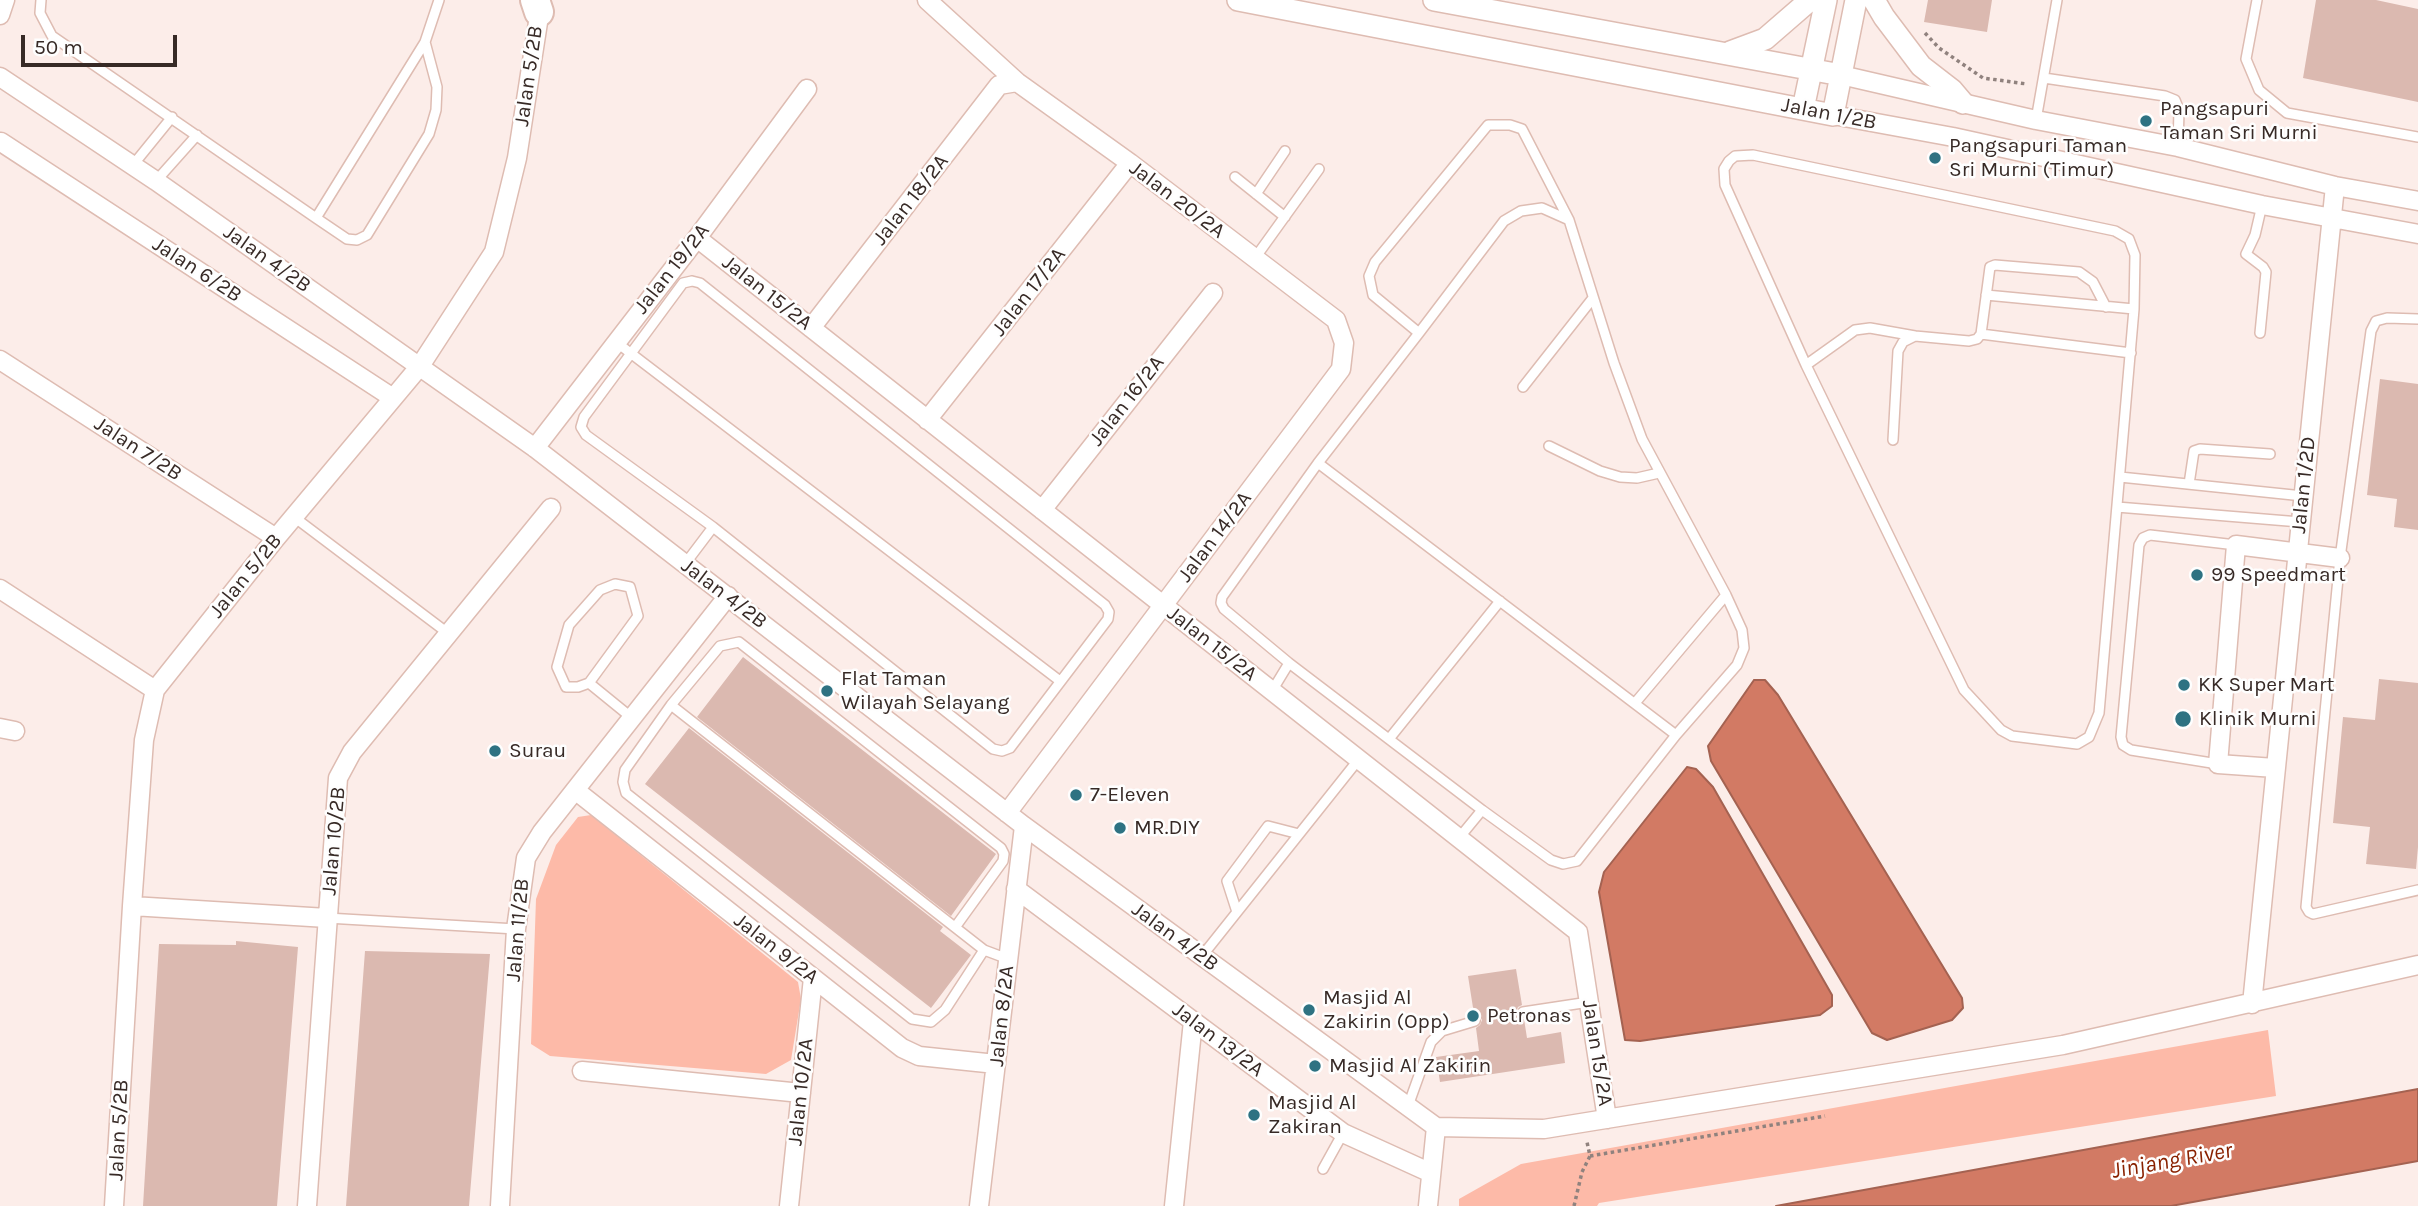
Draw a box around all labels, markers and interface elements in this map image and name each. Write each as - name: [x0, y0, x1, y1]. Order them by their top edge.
- scale bar: [24, 21, 180, 65]
- street label: Jalan 5/2B: [509, 24, 549, 128]
- text: 50 m: [34, 35, 83, 59]
- street label: Jalan 1/2B: [1779, 92, 1879, 136]
- place label: Pangsapuri Taman Sri Murni: [2160, 96, 2318, 146]
- marker: Pangsapuri Taman Sri Murni: [2138, 113, 2154, 129]
- place label: Pangsapuri Taman Sri Murni (Timur): [1949, 133, 2127, 183]
- street label: Jalan 18/2A: [868, 150, 954, 250]
- marker: Pangsapuri Taman Sri Murni (Timur): [1927, 150, 1943, 166]
- street label: Jalan 20/2A: [1124, 156, 1230, 244]
- street label: Jalan 19/2A: [629, 219, 715, 319]
- street label: Jalan 4/2B: [218, 220, 316, 298]
- street label: Jalan 6/2B: [148, 232, 246, 308]
- street label: Jalan 17/2A: [987, 243, 1071, 341]
- street label: Jalan 15/2A: [717, 250, 817, 336]
- street label: Jalan 16/2A: [1084, 351, 1170, 451]
- street label: Jalan 7/2B: [90, 411, 186, 487]
- street label: Jalan 1/2D: [2286, 435, 2322, 535]
- street label: Jalan 14/2A: [1173, 487, 1257, 587]
- street label: Jalan 5/2B: [204, 529, 288, 623]
- street label: Jalan 4/2B: [676, 554, 772, 634]
- place label: 99 Speedmart: [2211, 562, 2346, 588]
- marker: 99 Speedmart: [2189, 567, 2205, 583]
- street label: Jalan 15/2A: [1162, 601, 1262, 687]
- place label: Flat Taman Wilayah Selayang: [841, 666, 1009, 716]
- place label: KK Super Mart: [2198, 672, 2334, 698]
- marker: KK Super Mart: [2176, 677, 2192, 693]
- marker: Flat Taman Wilayah Selayang: [819, 683, 835, 699]
- place label: Klinik Murni: [2199, 706, 2317, 732]
- marker: Klinik Murni: [2173, 709, 2193, 729]
- place label: Surau: [509, 738, 566, 764]
- marker: Surau: [487, 743, 503, 759]
- place label: 7-Eleven: [1090, 782, 1170, 808]
- street label: Jalan 10/2B: [317, 786, 351, 896]
- marker: 7-Eleven: [1068, 787, 1084, 803]
- place label: MR.DIY: [1134, 815, 1200, 841]
- marker: MR.DIY: [1112, 820, 1128, 836]
- street label: Jalan 11/2B: [501, 877, 535, 983]
- street label: Jalan 4/2B: [1127, 897, 1223, 977]
- street label: Jalan 9/2A: [729, 908, 823, 990]
- street label: Jalan 8/2A: [984, 964, 1020, 1068]
- place label: Masjid Al Zakirin (Opp): [1323, 985, 1450, 1035]
- street label: Jalan 13/2A: [1167, 998, 1269, 1082]
- street label: Jalan 15/2A: [1576, 998, 1618, 1108]
- marker: Masjid Al Zakirin (Opp): [1301, 1002, 1317, 1018]
- place label: Petronas: [1487, 1003, 1572, 1029]
- marker: Petronas: [1465, 1008, 1481, 1024]
- street label: Jalan 10/2A: [783, 1037, 819, 1147]
- place label: Masjid Al Zakirin: [1329, 1053, 1491, 1079]
- marker: Masjid Al Zakirin: [1307, 1058, 1323, 1074]
- street label: Jalan 5/2B: [104, 1079, 134, 1181]
- place label: Masjid Al Zakiran: [1268, 1090, 1357, 1140]
- marker: Masjid Al Zakiran: [1246, 1107, 1262, 1123]
- water label: Jinjang River: [2109, 1137, 2235, 1185]

